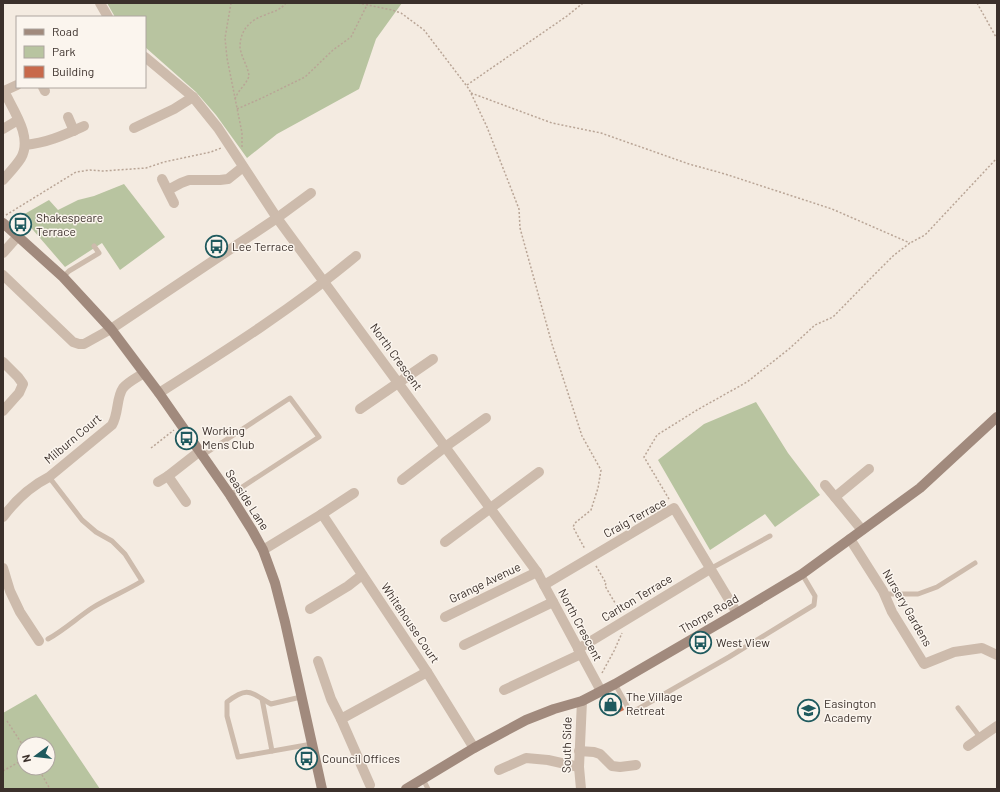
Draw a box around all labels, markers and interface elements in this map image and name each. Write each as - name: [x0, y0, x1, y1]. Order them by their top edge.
- legend: [16, 16, 146, 88]
- text: Road: [52, 24, 79, 38]
- text: Park: [52, 44, 76, 58]
- text: Building: [52, 64, 94, 78]
- place label: Shakespeare Terrace: [36, 210, 103, 238]
- bus stop icon: Shakespeare Terrace: [8, 212, 34, 238]
- bus stop icon: Lee Terrace: [203, 234, 229, 260]
- place label: Lee Terrace: [232, 239, 294, 253]
- street label: North Crescent: [368, 320, 426, 393]
- street label: Milburn Court: [41, 410, 104, 466]
- place label: Working Mens Club: [202, 423, 255, 451]
- bus stop icon: Working Mens Club: [174, 425, 200, 451]
- street label: Seaside Lane: [223, 467, 273, 532]
- street label: Craig Terrace: [601, 494, 668, 540]
- street label: Grange Avenue: [447, 559, 523, 605]
- street label: Nursery Gardens: [880, 567, 936, 649]
- street label: Carlton Terrace: [599, 571, 674, 624]
- street label: Whitehouse Court: [379, 580, 443, 665]
- street label: North Crescent: [556, 586, 606, 663]
- street label: Thorpe Road: [676, 591, 741, 636]
- bus stop icon: West View: [687, 630, 713, 656]
- place label: West View: [716, 635, 770, 649]
- place label: The Village Retreat: [626, 689, 683, 717]
- shop icon: The Village Retreat: [597, 691, 623, 717]
- place label: Easington Academy: [824, 696, 876, 724]
- school or university icon: Easington Academy: [796, 698, 822, 724]
- street label: South Side: [559, 717, 573, 773]
- north arrow: [16, 736, 56, 776]
- bus stop icon: Council Offices: [294, 746, 320, 772]
- place label: Council Offices: [322, 751, 400, 765]
- text: N: [19, 753, 33, 764]

